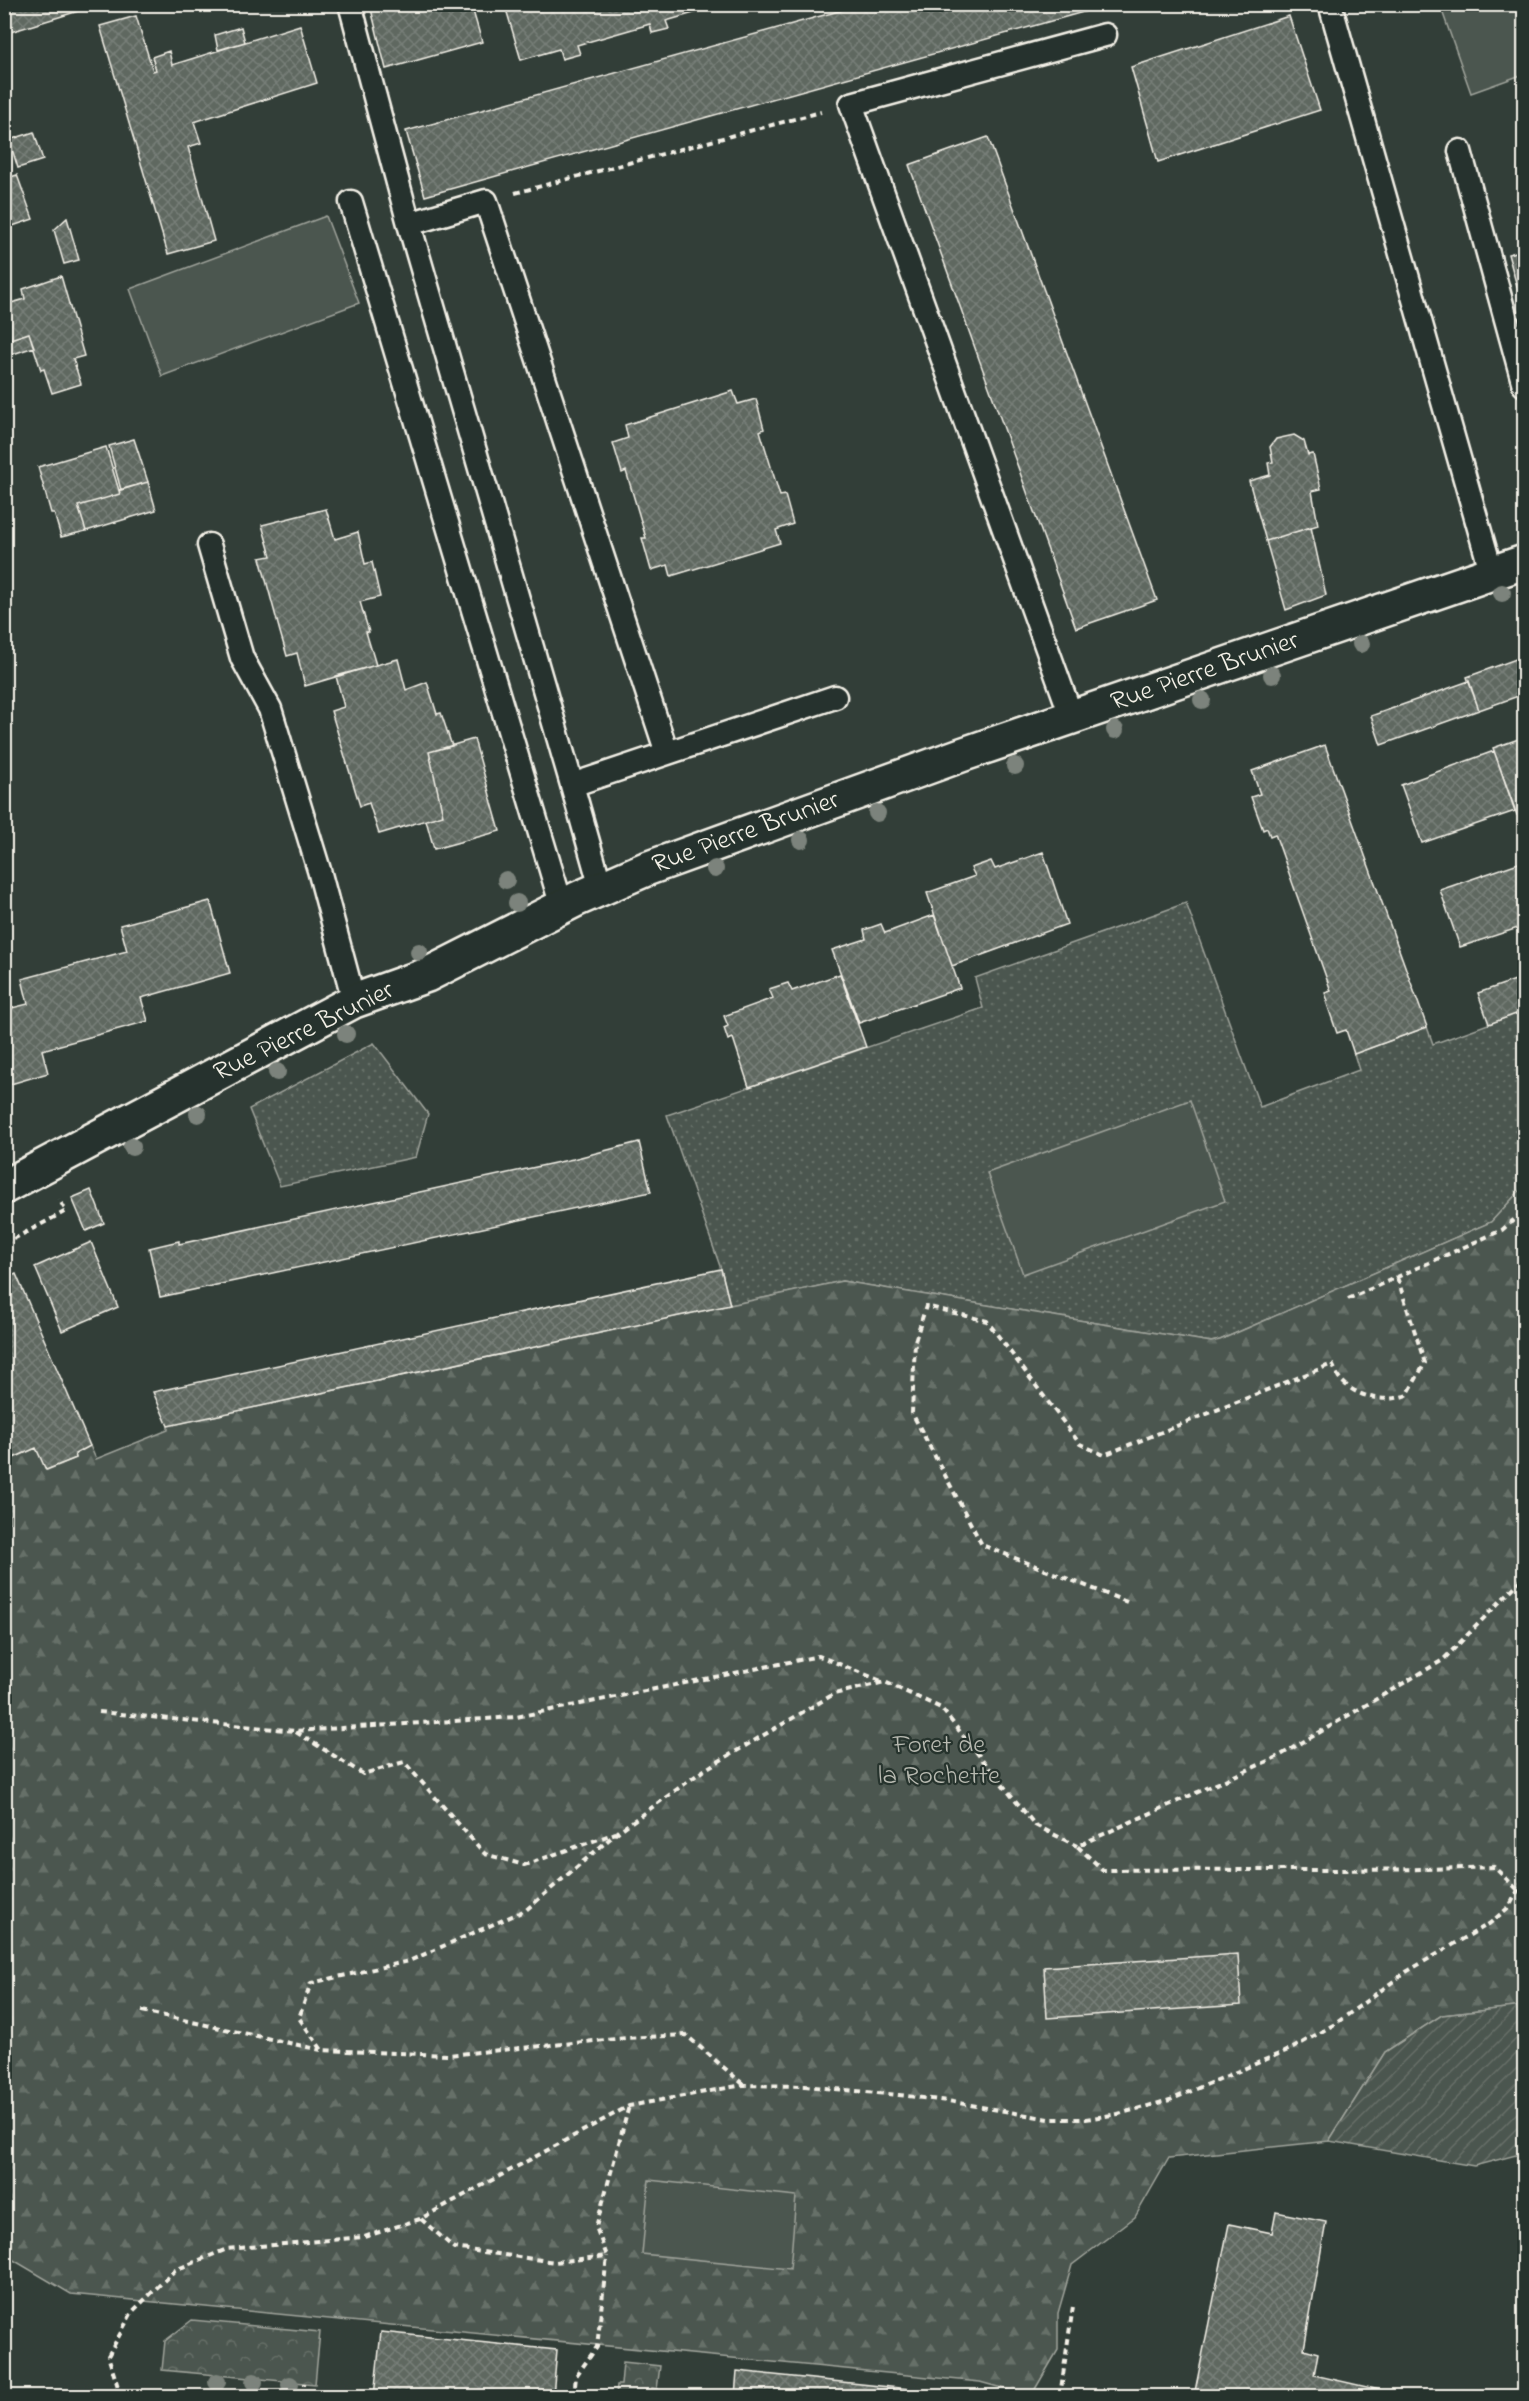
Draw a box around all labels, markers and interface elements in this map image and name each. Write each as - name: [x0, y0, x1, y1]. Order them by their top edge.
- street label: Rue Pierre Brunier: [1106, 621, 1305, 722]
- street label: Rue Pierre Brunier: [647, 781, 845, 885]
- street label: Rue Pierre Brunier: [207, 971, 401, 1093]
- park label: Foret de la Rochette: [878, 1726, 1001, 1796]

